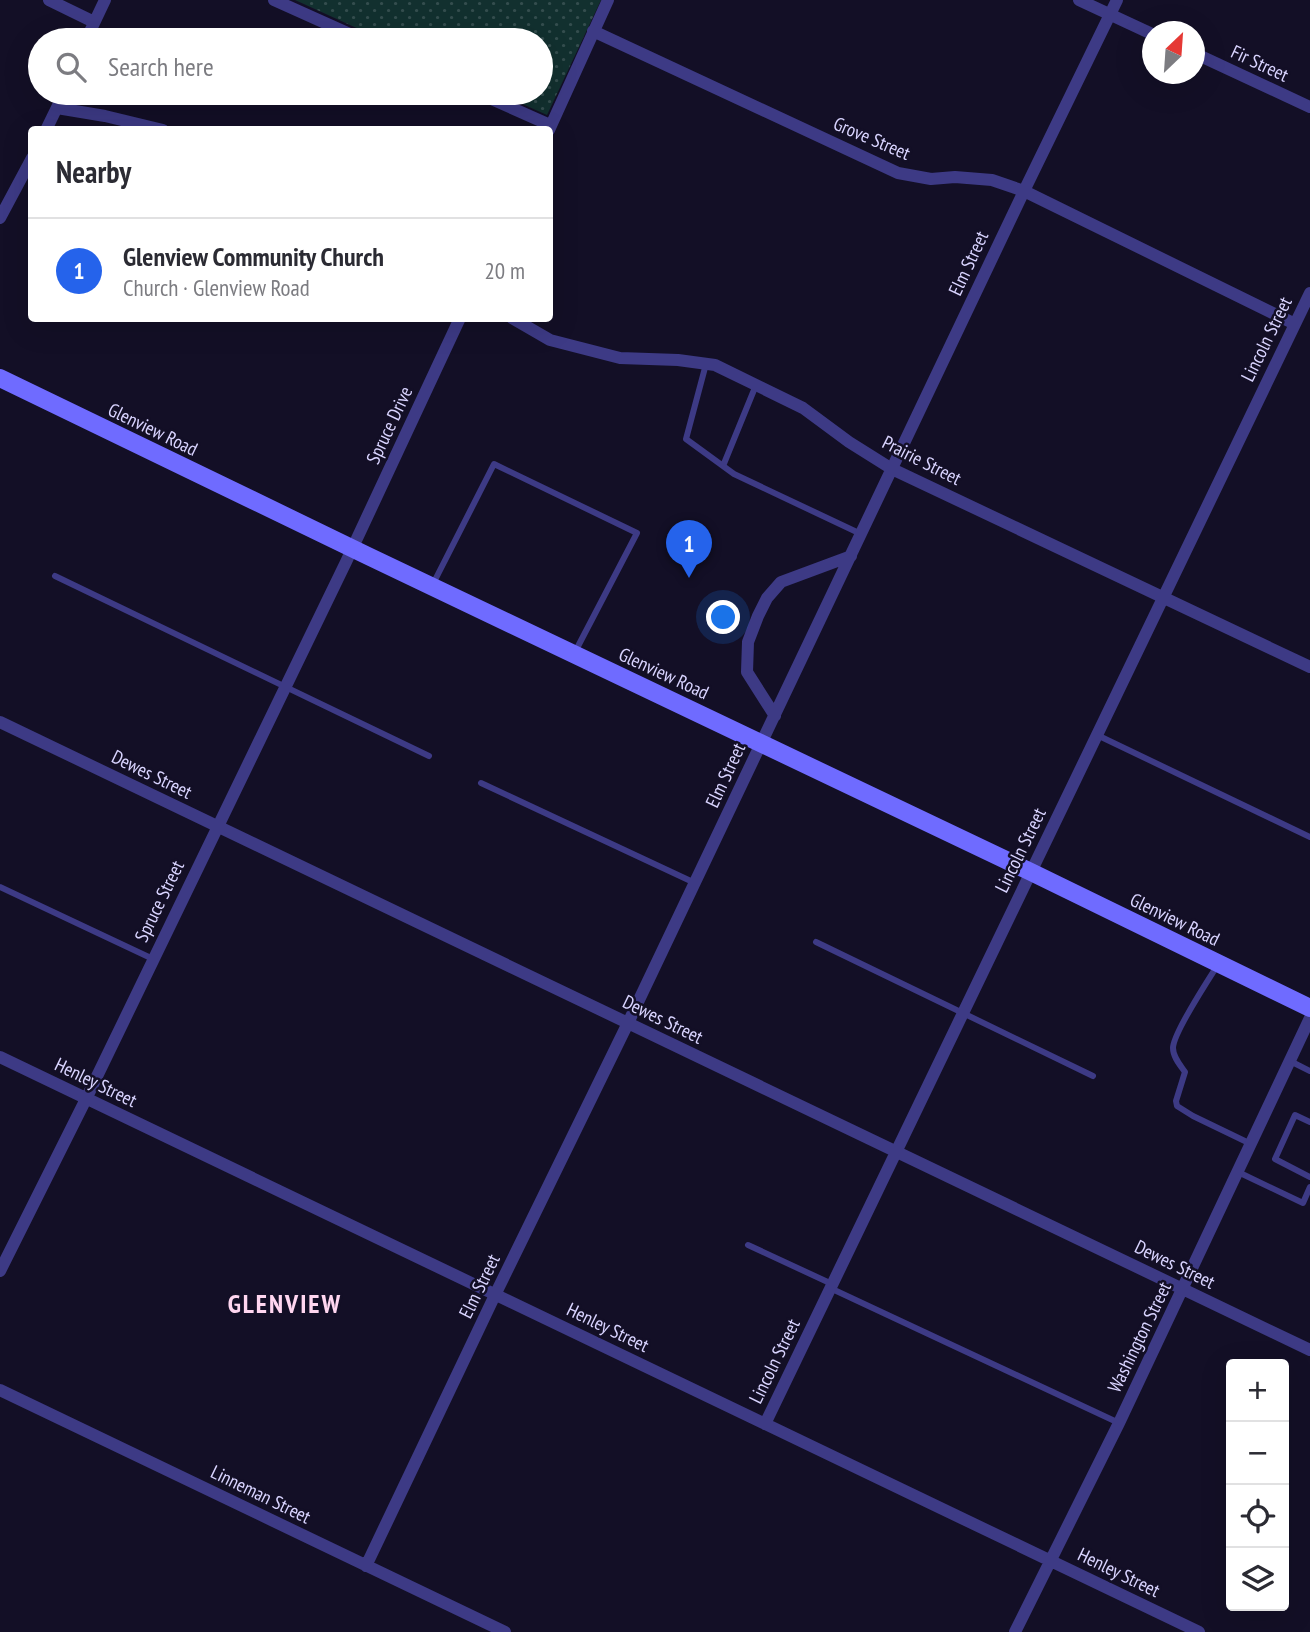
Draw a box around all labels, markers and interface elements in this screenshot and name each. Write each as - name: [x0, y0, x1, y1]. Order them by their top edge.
- north arrow: [1142, 21, 1205, 84]
- search box: [28, 28, 553, 105]
- street label: Fir Street: [1227, 39, 1293, 87]
- icon: search: [52, 48, 90, 86]
- text: Search here: [108, 50, 214, 83]
- street label: Grove Street: [830, 111, 915, 165]
- text: Nearby: [56, 152, 131, 191]
- street label: Elm Street: [943, 226, 994, 299]
- text: Glenview Community Church: [123, 240, 384, 273]
- text: 1: [74, 256, 85, 285]
- text: 20 m: [484, 256, 525, 285]
- text: Church · Glenview Road: [123, 273, 310, 302]
- street label: Lincoln Street: [1235, 292, 1297, 385]
- street label: Spruce Drive: [361, 382, 417, 468]
- street label: Glenview Road: [104, 397, 202, 461]
- street label: Prairie Street: [878, 430, 966, 490]
- pin: 1: [666, 520, 712, 578]
- your location: [706, 600, 740, 634]
- street label: Glenview Road: [615, 642, 713, 704]
- street label: Elm Street: [700, 738, 751, 811]
- street label: Dewes Street: [108, 744, 197, 804]
- street label: Lincoln Street: [989, 803, 1051, 896]
- street label: Spruce Street: [129, 856, 189, 946]
- street label: Glenview Road: [1126, 887, 1224, 951]
- street label: Dewes Street: [619, 989, 708, 1049]
- street label: Henley Street: [51, 1052, 142, 1112]
- street label: Dewes Street: [1131, 1234, 1220, 1294]
- street label: Elm Street: [453, 1249, 505, 1322]
- street label: Washington Street: [1102, 1277, 1176, 1396]
- district label: GLENVIEW: [228, 1287, 342, 1320]
- street label: Henley Street: [563, 1297, 654, 1357]
- street label: Lincoln Street: [743, 1314, 805, 1407]
- map controls: [1226, 1359, 1289, 1611]
- button: +: [1226, 1359, 1289, 1422]
- button: −: [1226, 1422, 1289, 1485]
- street label: Linneman Street: [207, 1459, 316, 1529]
- button: locate: [1226, 1485, 1289, 1548]
- street label: Henley Street: [1074, 1542, 1165, 1602]
- button: layers: [1226, 1548, 1289, 1611]

